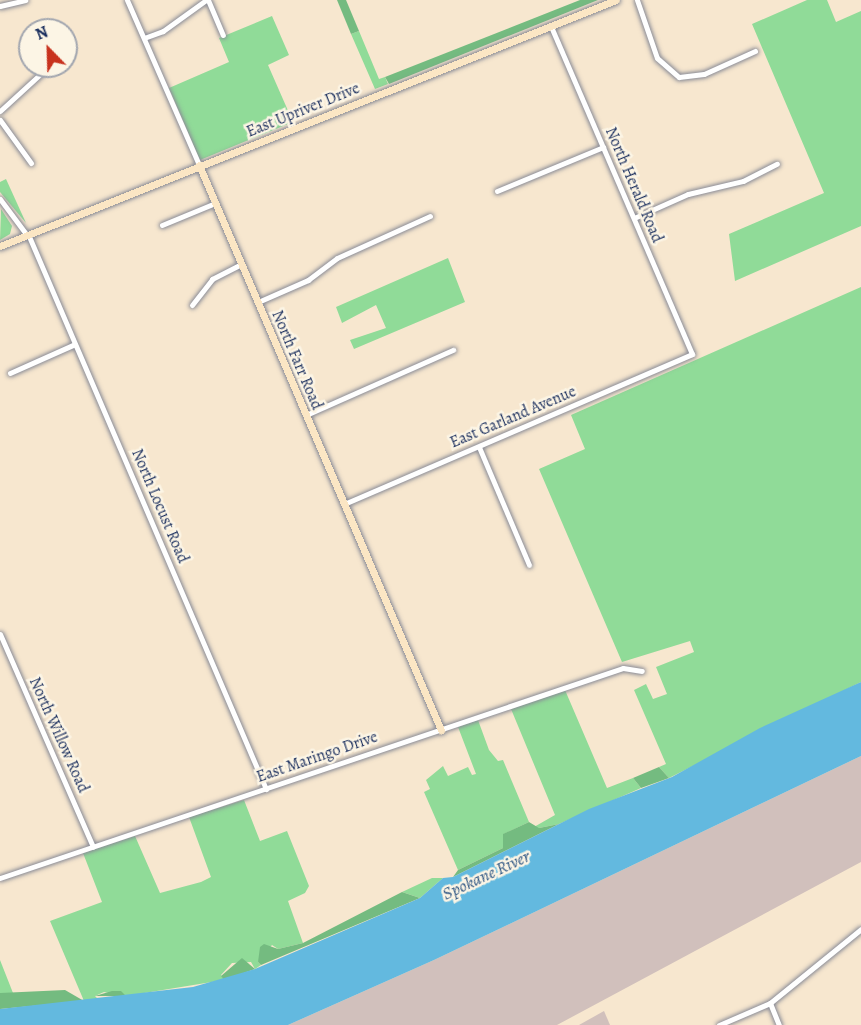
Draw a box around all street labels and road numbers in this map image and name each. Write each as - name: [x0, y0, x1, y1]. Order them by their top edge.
- street label: East Upriver Drive: [244, 79, 362, 141]
- street label: North Herald Road: [601, 124, 667, 246]
- street label: North Farr Road: [267, 307, 327, 413]
- street label: East Garland Avenue: [447, 382, 579, 452]
- street label: North Locust Road: [127, 446, 193, 566]
- street label: North Willow Road: [25, 674, 93, 796]
- street label: East Maringo Drive: [254, 727, 380, 787]

